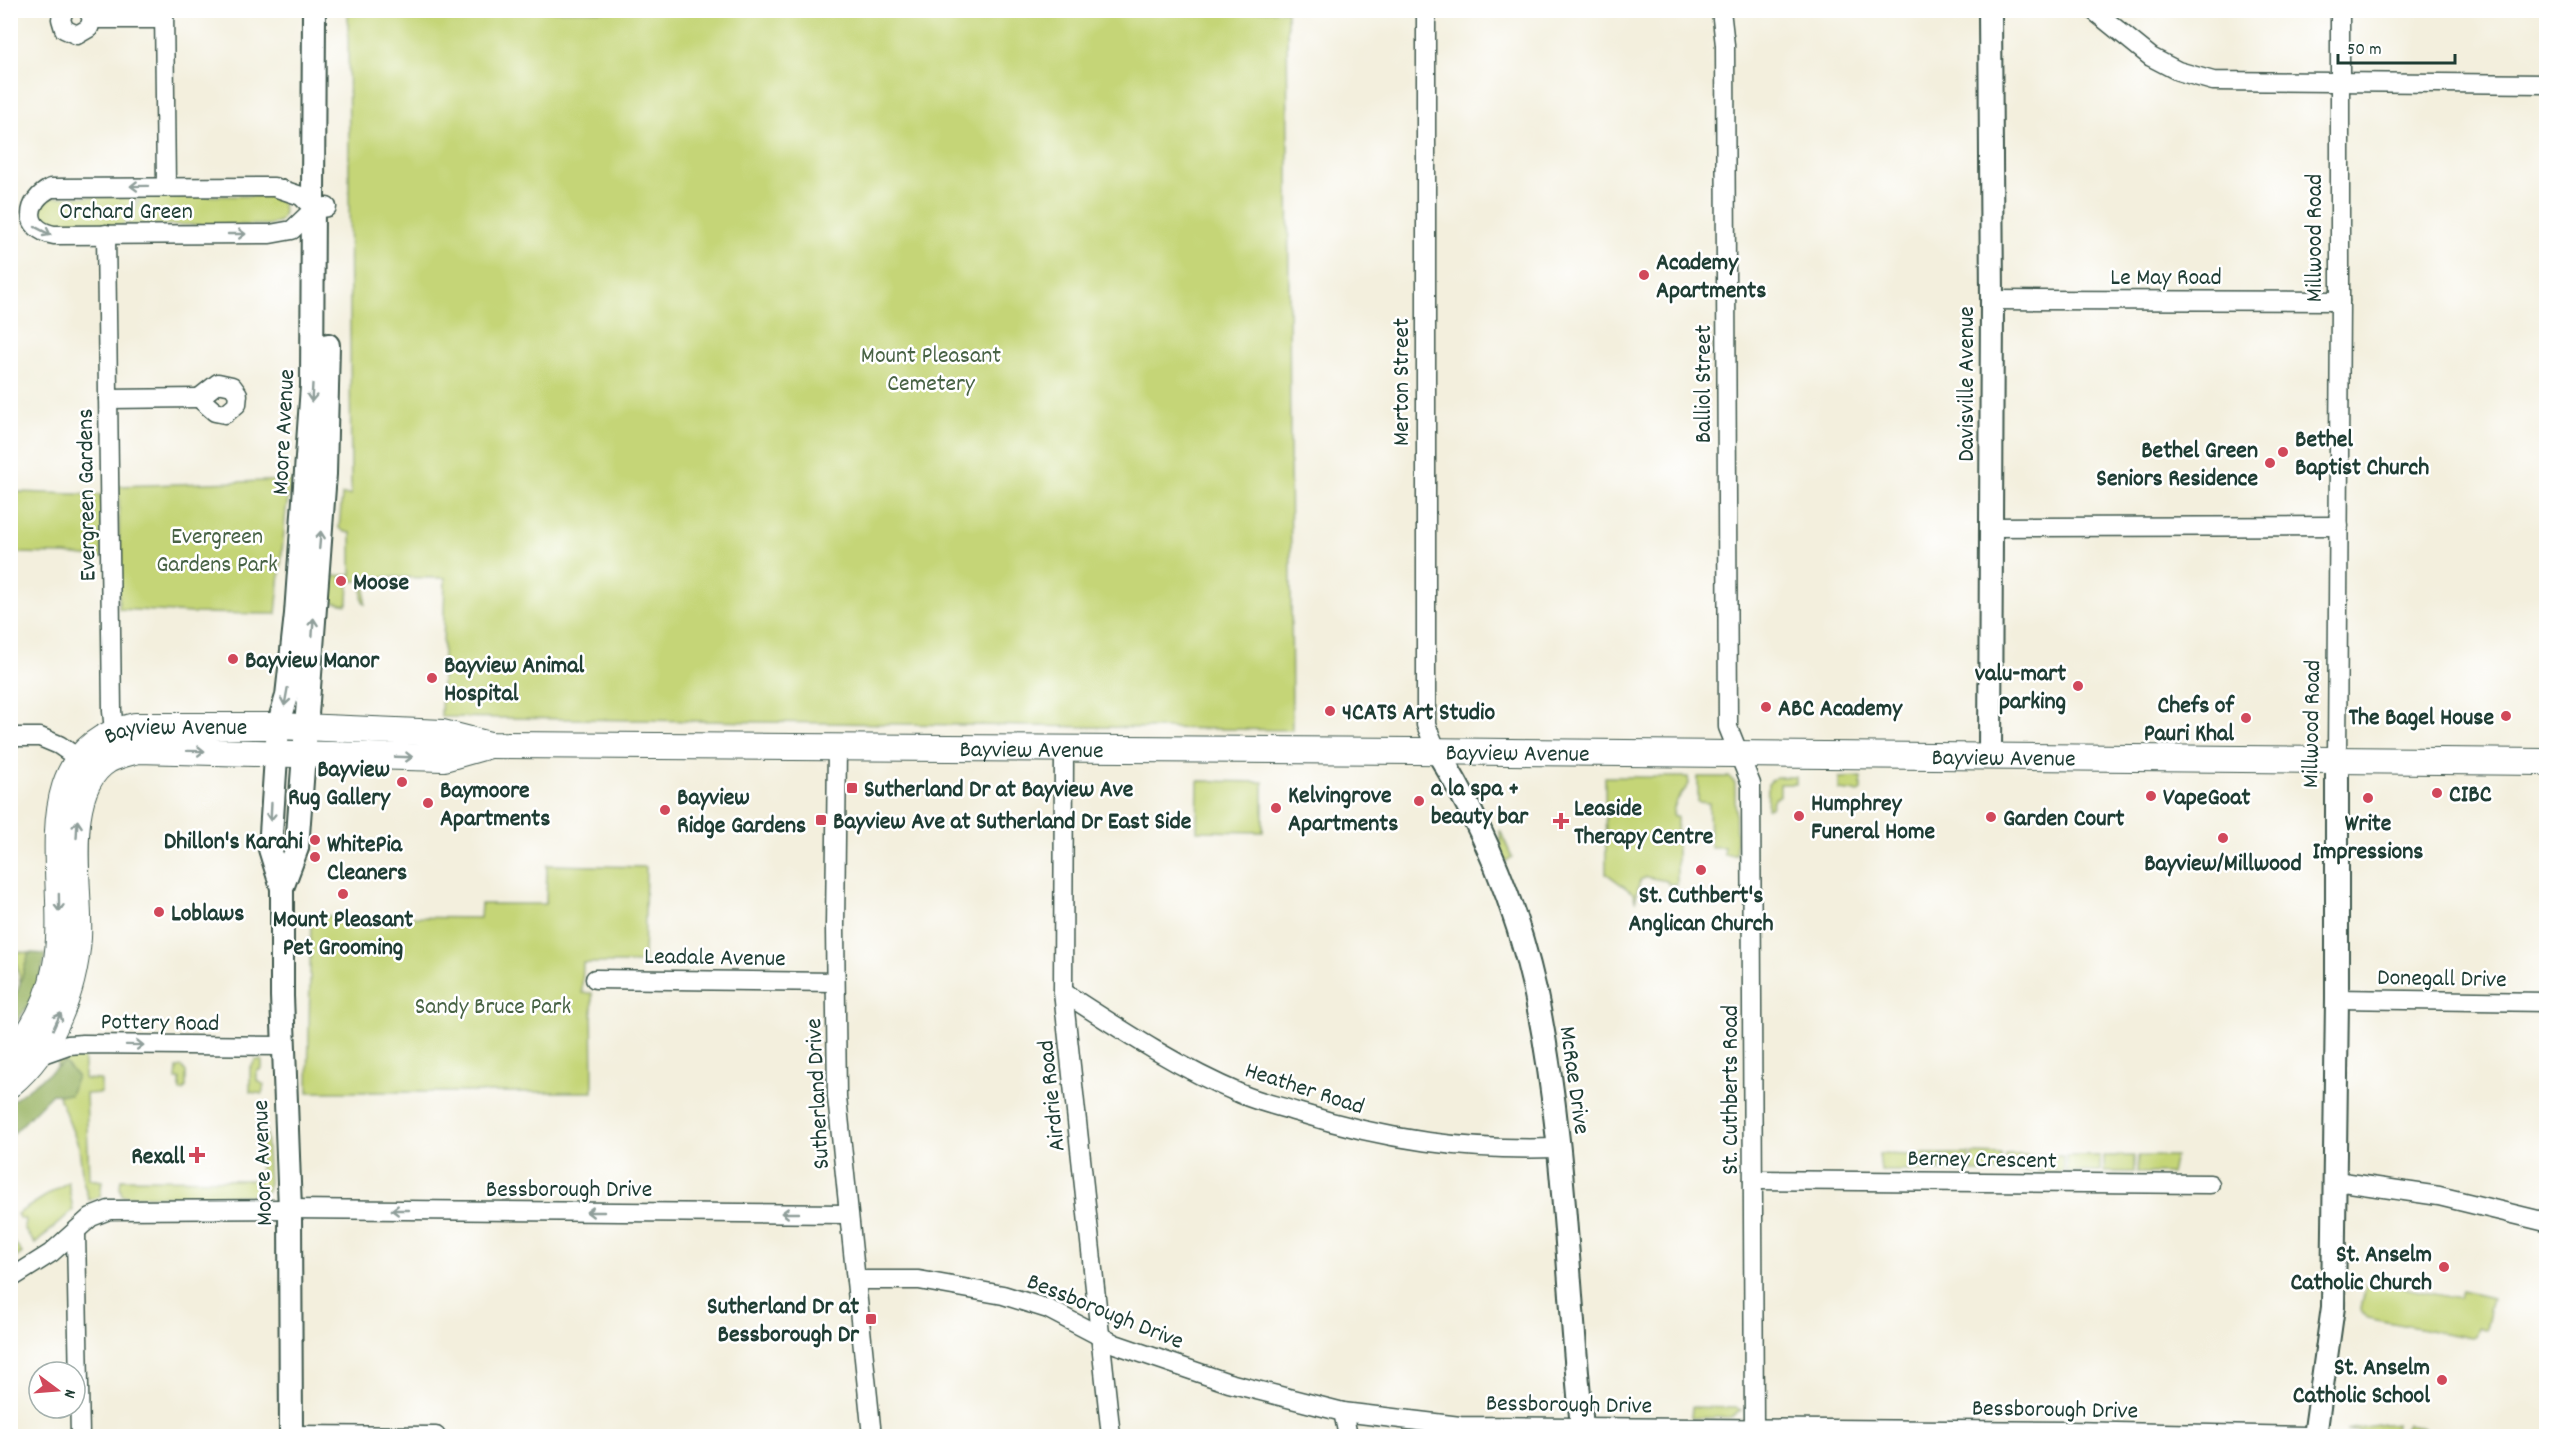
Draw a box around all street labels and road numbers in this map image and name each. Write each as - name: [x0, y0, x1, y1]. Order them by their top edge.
- street label: Millwood Road: [2299, 174, 2333, 302]
- street label: Orchard Green: [59, 196, 193, 230]
- street label: Le May Road: [2110, 262, 2222, 296]
- street label: Davisville Avenue: [1951, 306, 1985, 462]
- street label: Merton Street: [1386, 318, 1420, 446]
- street label: Balliol Street: [1688, 325, 1722, 443]
- street label: Moore Avenue: [265, 368, 305, 496]
- street label: Evergreen Gardens: [69, 408, 107, 582]
- street label: Millwood Road: [2295, 660, 2331, 789]
- street label: Bayview Avenue: [99, 712, 247, 755]
- street label: Bayview Avenue: [959, 734, 1104, 769]
- street label: Bayview Avenue: [1445, 737, 1590, 773]
- street label: Bayview Avenue: [1931, 742, 2076, 777]
- street label: Leadale Avenue: [644, 941, 786, 977]
- street label: Donegall Drive: [2377, 962, 2507, 998]
- street label: St. Cuthberts Road: [1715, 1005, 1749, 1175]
- street label: Pottery Road: [100, 1006, 220, 1042]
- street label: Sutherland Drive: [798, 1017, 840, 1170]
- street label: McRae Drive: [1549, 1024, 1597, 1137]
- street label: Airdrie Road: [1030, 1038, 1076, 1153]
- street label: Heather Road: [1240, 1055, 1368, 1125]
- street label: Moore Avenue: [245, 1099, 283, 1226]
- street label: Berney Crescent: [1907, 1143, 2057, 1179]
- street label: Bessborough Drive: [486, 1174, 652, 1208]
- street label: Bessborough Drive: [1021, 1266, 1188, 1360]
- street label: Bessborough Drive: [1485, 1388, 1652, 1424]
- street label: Bessborough Drive: [1971, 1393, 2138, 1429]

